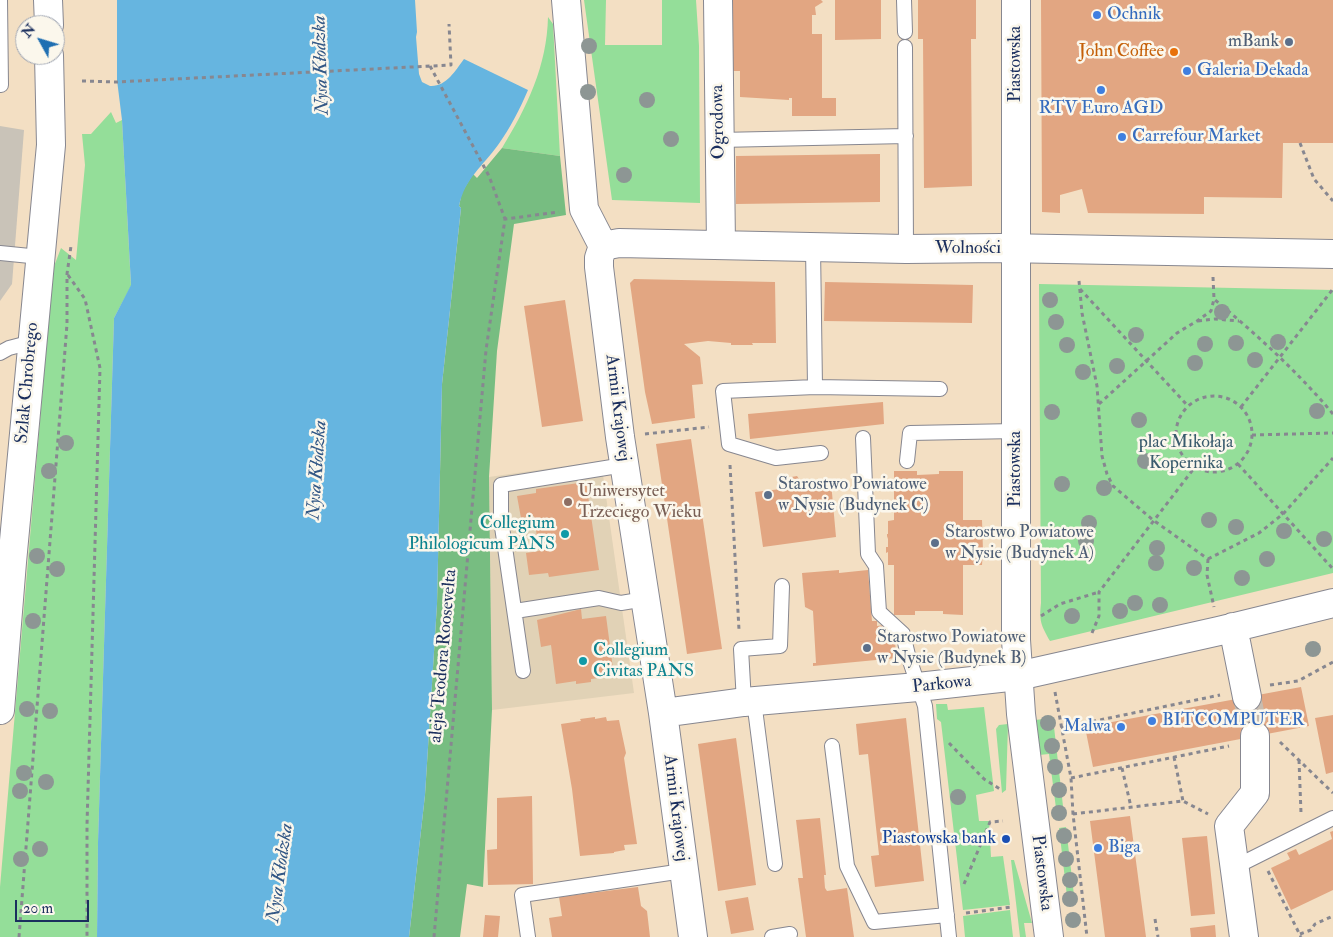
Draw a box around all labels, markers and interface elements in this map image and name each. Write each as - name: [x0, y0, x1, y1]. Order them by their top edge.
- place label: Ochnik: [1107, 4, 1161, 26]
- marker: Ochnik: [1091, 9, 1103, 21]
- north arrow: [15, 15, 65, 65]
- water label: Nysa Kłodzka: [309, 15, 335, 115]
- text: N: [18, 21, 39, 41]
- street label: Piastowska: [1005, 26, 1027, 102]
- place label: mBank: [1228, 31, 1279, 53]
- marker: mBank: [1283, 36, 1295, 48]
- place label: John Coffee: [1079, 41, 1164, 63]
- marker: John Coffee: [1168, 46, 1180, 58]
- place label: Galeria Dekada: [1197, 60, 1309, 82]
- marker: Galeria Dekada: [1181, 65, 1193, 77]
- street label: Ogrodowa: [708, 84, 730, 160]
- marker: RTV Euro AGD: [1095, 84, 1107, 96]
- place label: RTV Euro AGD: [1039, 98, 1163, 120]
- place label: Carrefour Market: [1132, 126, 1261, 148]
- marker: Carrefour Market: [1116, 131, 1128, 143]
- street label: Wolności: [935, 238, 1001, 260]
- street label: Szlak Chrobrego: [12, 322, 44, 444]
- street label: Armii Krajowej: [600, 353, 634, 463]
- water label: Nysa Kłodzka: [303, 420, 333, 520]
- street label: Piastowska: [1005, 431, 1027, 507]
- park label: plac Mikołaja Kopernika: [1139, 432, 1233, 474]
- place label: Starostwo Powiatowe w Nysie (Budynek C): [778, 474, 929, 516]
- place label: Uniwersytet Trzeciego Wieku: [578, 481, 702, 524]
- marker: Starostwo Powiatowe w Nysie (Budynek C): [762, 489, 774, 501]
- marker: Uniwersytet Trzeciego Wieku: [562, 496, 574, 508]
- place label: Collegium Philologicum PANS: [409, 513, 555, 556]
- place label: Starostwo Powiatowe w Nysie (Budynek A): [945, 522, 1094, 564]
- marker: Collegium Philologicum PANS: [559, 528, 571, 540]
- marker: Starostwo Powiatowe w Nysie (Budynek A): [929, 537, 941, 549]
- street label: aleja Teodora Roosevelta: [426, 568, 462, 744]
- place label: Starostwo Powiatowe w Nysie (Budynek B): [877, 627, 1026, 670]
- place label: Collegium Civitas PANS: [593, 640, 694, 682]
- marker: Starostwo Powiatowe w Nysie (Budynek B): [861, 642, 873, 654]
- marker: Collegium Civitas PANS: [577, 655, 589, 667]
- street label: Parkowa: [911, 671, 973, 699]
- place label: BITCOMPUTER: [1162, 710, 1304, 732]
- marker: BITCOMPUTER: [1146, 715, 1158, 727]
- place label: Malwa: [1063, 716, 1111, 738]
- marker: Malwa: [1115, 721, 1127, 733]
- street label: Armii Krajowej: [658, 753, 692, 863]
- water label: Nysa Kłodzka: [263, 822, 299, 924]
- place label: Piastowska bank: [882, 828, 996, 850]
- marker: Piastowska bank: [1000, 833, 1012, 845]
- street label: Piastowska: [1026, 834, 1056, 912]
- place label: Biga: [1108, 837, 1141, 859]
- marker: Biga: [1092, 842, 1104, 854]
- scale bar: [18, 890, 91, 922]
- text: 20 m: [23, 899, 53, 918]

